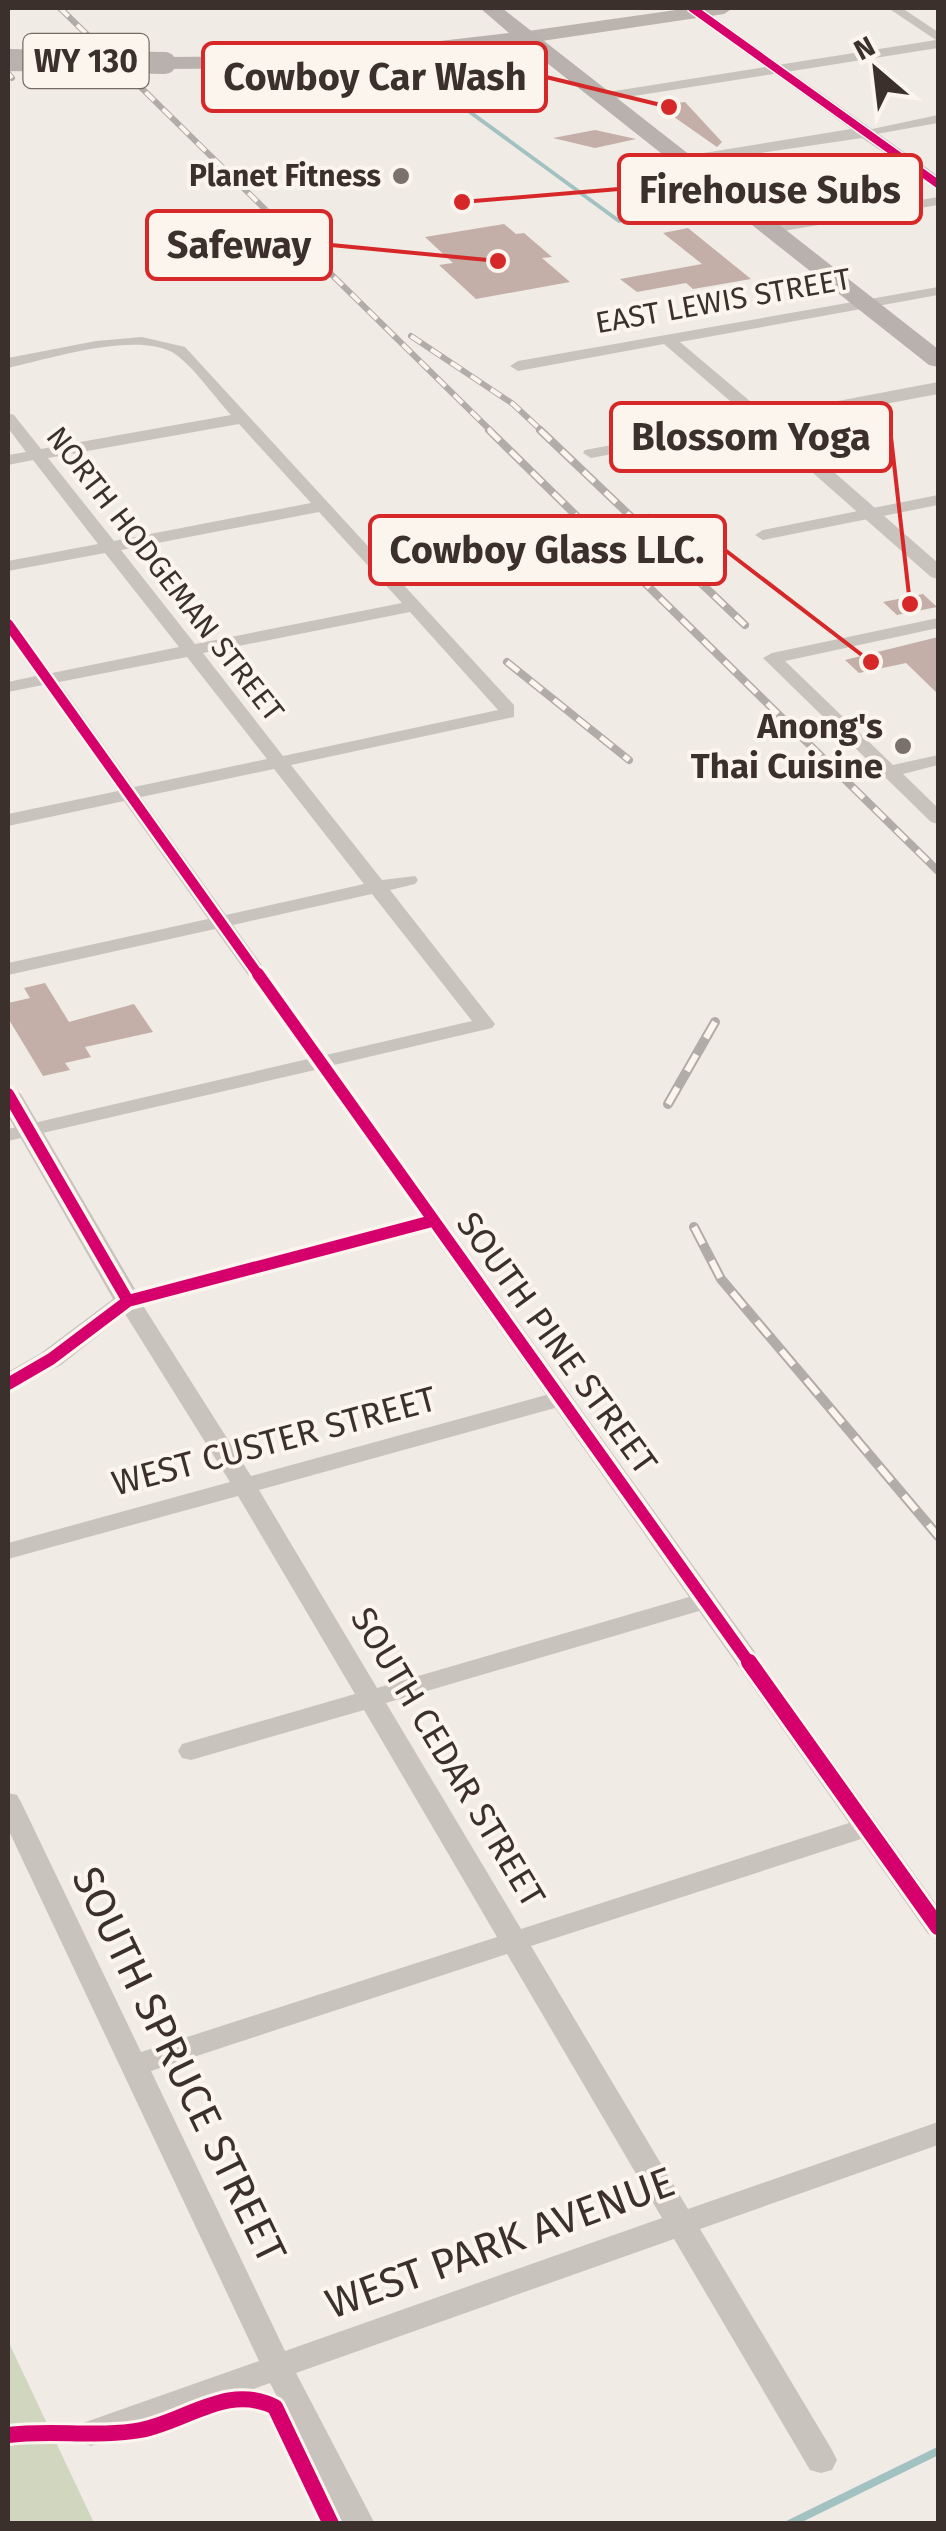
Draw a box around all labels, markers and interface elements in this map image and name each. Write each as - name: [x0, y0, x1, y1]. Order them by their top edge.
- north arrow: [826, 20, 926, 120]
- text: N: [849, 29, 880, 67]
- road number: WY 130: [23, 34, 148, 88]
- callout: Cowboy Car Wash: [203, 43, 546, 111]
- text: Cowboy Car Wash: [223, 54, 527, 100]
- callout: Firehouse Subs: [619, 155, 921, 223]
- place label: Planet Fitness: [189, 158, 381, 194]
- marker: Planet Fitness: [390, 165, 412, 187]
- text: Firehouse Subs: [639, 167, 901, 213]
- callout: Safeway: [147, 211, 331, 279]
- text: Safeway: [167, 222, 312, 268]
- street label: EAST LEWIS STREET: [593, 261, 854, 341]
- callout: Blossom Yoga: [611, 403, 891, 471]
- text: Blossom Yoga: [631, 414, 871, 460]
- street label: NORTH HODGEMAN STREET: [39, 419, 292, 729]
- callout: Cowboy Glass LLC.: [370, 516, 725, 584]
- text: Cowboy Glass LLC.: [390, 527, 704, 573]
- place label: Anong's Thai Cuisine: [691, 705, 883, 787]
- marker: Anong's Thai Cuisine: [892, 735, 914, 757]
- street label: SOUTH PINE STREET: [448, 1204, 666, 1482]
- street label: WEST CUSTER STREET: [107, 1378, 441, 1504]
- street label: SOUTH CEDAR STREET: [342, 1600, 554, 1914]
- street label: SOUTH SPRUCE STREET: [61, 1859, 297, 2271]
- street label: WEST PARK AVENUE: [319, 2157, 681, 2329]

